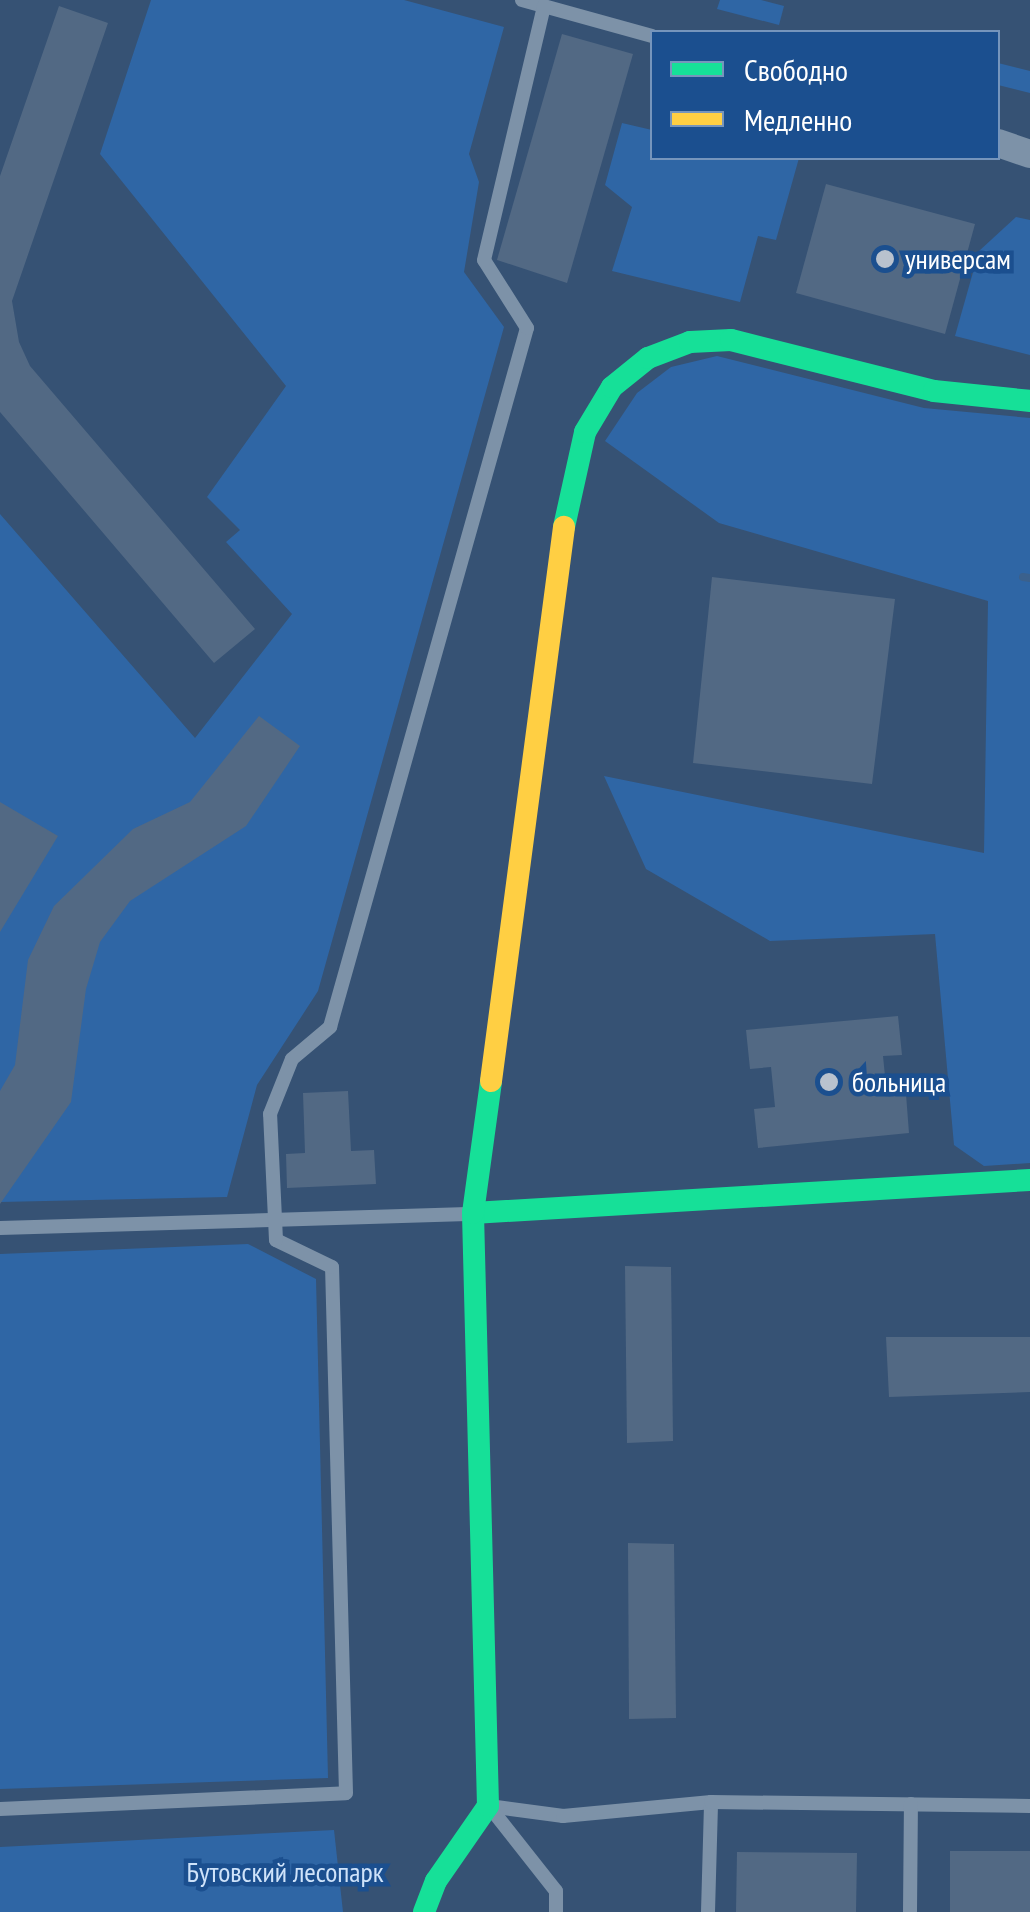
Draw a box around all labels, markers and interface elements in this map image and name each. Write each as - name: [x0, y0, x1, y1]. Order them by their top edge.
- legend: [650, 30, 1000, 160]
- text: Свободно: [744, 50, 848, 89]
- text: Медленно: [744, 100, 852, 139]
- place label: универсам: [905, 242, 1011, 276]
- marker: универсам: [874, 248, 896, 270]
- place label: больница: [852, 1065, 946, 1099]
- marker: больница: [816, 1069, 842, 1095]
- park label: Бутовский лесопарк: [186, 1855, 384, 1889]

